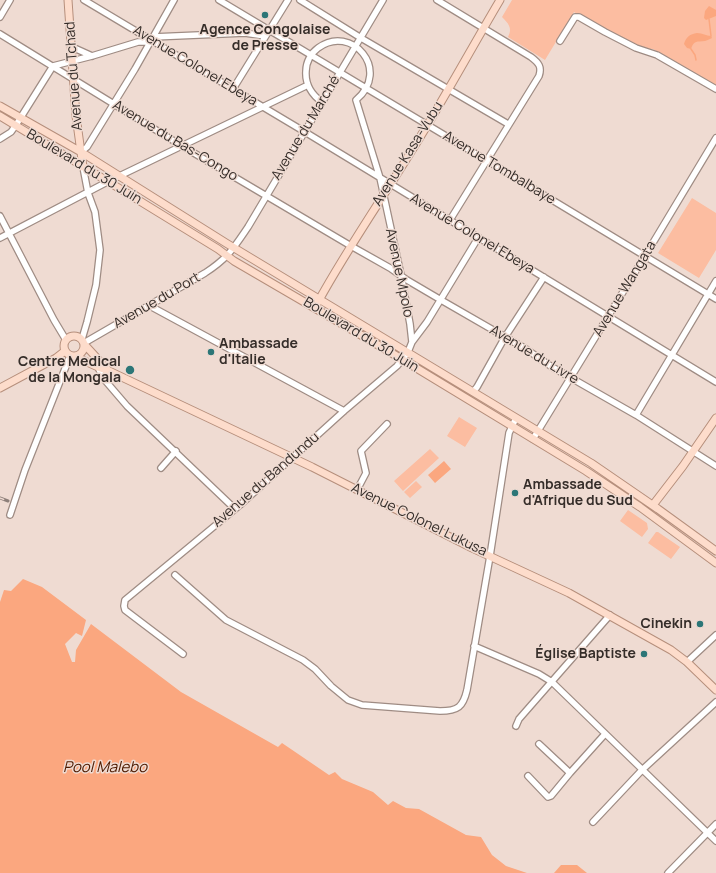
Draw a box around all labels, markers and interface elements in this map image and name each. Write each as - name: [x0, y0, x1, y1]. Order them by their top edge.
- marker: Agence Congolaise de Presse: [260, 10, 270, 20]
- street label: Avenue du Tchad: [62, 21, 86, 131]
- street label: Avenue Colonel Ebeya: [130, 22, 260, 110]
- place label: Agence Congolaise de Presse: [200, 22, 330, 54]
- street label: Avenue du Marché: [268, 73, 344, 183]
- street label: Avenue du Bas-Congo: [109, 97, 241, 185]
- street label: Avenue Kasa-Vubu: [369, 99, 447, 209]
- street label: Boulevard du 30 Juin: [23, 126, 145, 208]
- street label: Avenue Tombalbaye: [440, 128, 558, 208]
- street label: Avenue Colonel Ebeya: [407, 190, 537, 278]
- street label: Avenue Mpolo: [381, 227, 417, 319]
- street label: Avenue Wangata: [590, 238, 660, 340]
- street label: Avenue du Port: [111, 269, 203, 333]
- street label: Boulevard du 30 Juin: [300, 294, 422, 376]
- street label: Avenue du Livre: [486, 322, 582, 388]
- place label: Ambassade d'Italie: [219, 336, 298, 368]
- marker: Ambassade d'Italie: [206, 347, 216, 357]
- place label: Centre Medical de la Mongala: [18, 354, 121, 386]
- marker: Centre Medical de la Mongala: [124, 364, 136, 376]
- street label: Avenue du Bandundu: [209, 429, 323, 531]
- place label: Ambassade d'Afrique du Sud: [523, 477, 633, 510]
- street label: Avenue Colonel Lukusa: [348, 480, 490, 560]
- marker: Ambassade d'Afrique du Sud: [510, 488, 520, 498]
- place label: Cinekin: [640, 616, 692, 632]
- marker: Cinekin: [695, 619, 705, 629]
- place label: Église Baptiste: [535, 646, 636, 662]
- marker: Église Baptiste: [639, 649, 649, 659]
- water label: Pool Malebo: [63, 759, 147, 777]

